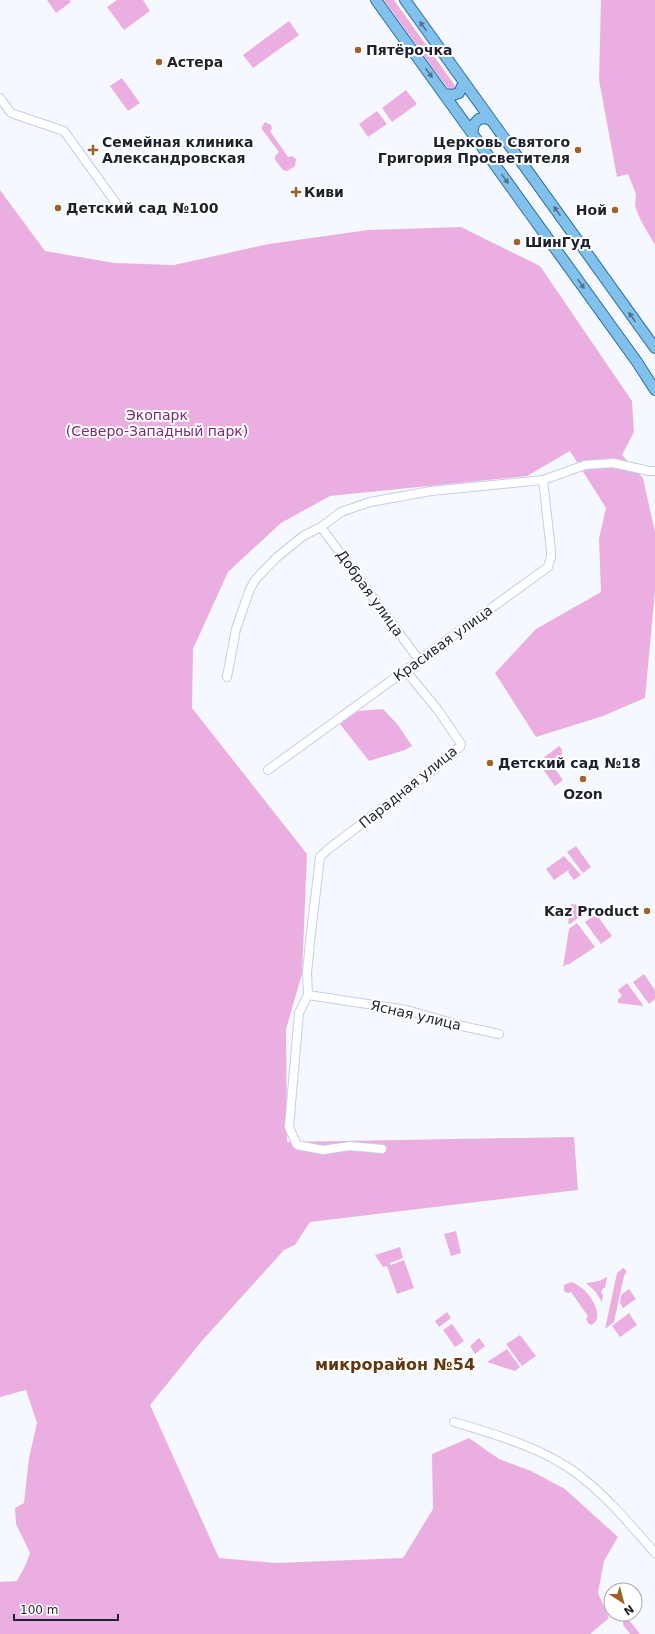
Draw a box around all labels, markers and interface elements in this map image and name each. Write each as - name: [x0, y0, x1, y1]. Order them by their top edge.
- one-way arrow: [419, 21, 427, 31]
- place label: Пятёрочка: [366, 42, 453, 58]
- marker: Пятёрочка: [353, 45, 363, 55]
- place label: Астера: [167, 54, 223, 70]
- marker: Астера: [154, 57, 164, 67]
- one-way arrow: [425, 68, 433, 79]
- place label: Семейная клиника Александровская: [102, 134, 254, 166]
- place label: Церковь Святого Григория Просветителя: [378, 134, 570, 166]
- marker: Семейная клиника Александровская: [87, 144, 99, 156]
- marker: Церковь Святого Григория Просветителя: [573, 145, 583, 155]
- one-way arrow: [501, 173, 509, 184]
- place label: Киви: [304, 184, 344, 200]
- marker: Киви: [291, 187, 301, 197]
- place label: Детский сад №100: [66, 200, 219, 216]
- place label: Ной: [576, 202, 607, 218]
- marker: Детский сад №100: [53, 203, 63, 213]
- marker: Ной: [610, 205, 620, 215]
- one-way arrow: [553, 206, 561, 216]
- place label: ШинГуд: [525, 234, 591, 250]
- marker: ШинГуд: [512, 237, 522, 247]
- one-way arrow: [577, 279, 585, 290]
- one-way arrow: [628, 311, 637, 322]
- park label: Экопарк (Северо-Западный парк): [66, 407, 248, 439]
- street label: Добрая улица: [333, 547, 407, 639]
- street label: Красивая улица: [390, 602, 496, 684]
- street label: Парадная улица: [356, 743, 460, 831]
- place label: Детский сaд №18: [498, 755, 641, 771]
- marker: Детский сaд №18: [485, 758, 495, 768]
- marker: Ozon: [578, 774, 588, 784]
- place label: Ozon: [563, 786, 603, 802]
- place label: Kaz Product: [544, 903, 639, 919]
- marker: Kaz Product: [642, 906, 652, 916]
- street label: Ясная улица: [369, 997, 463, 1033]
- district label: микрорайон №54: [315, 1355, 475, 1374]
- north arrow: [603, 1582, 643, 1622]
- scale bar: [14, 1596, 118, 1622]
- text: N: [621, 1602, 636, 1618]
- text: 100 m: [20, 1603, 58, 1617]

